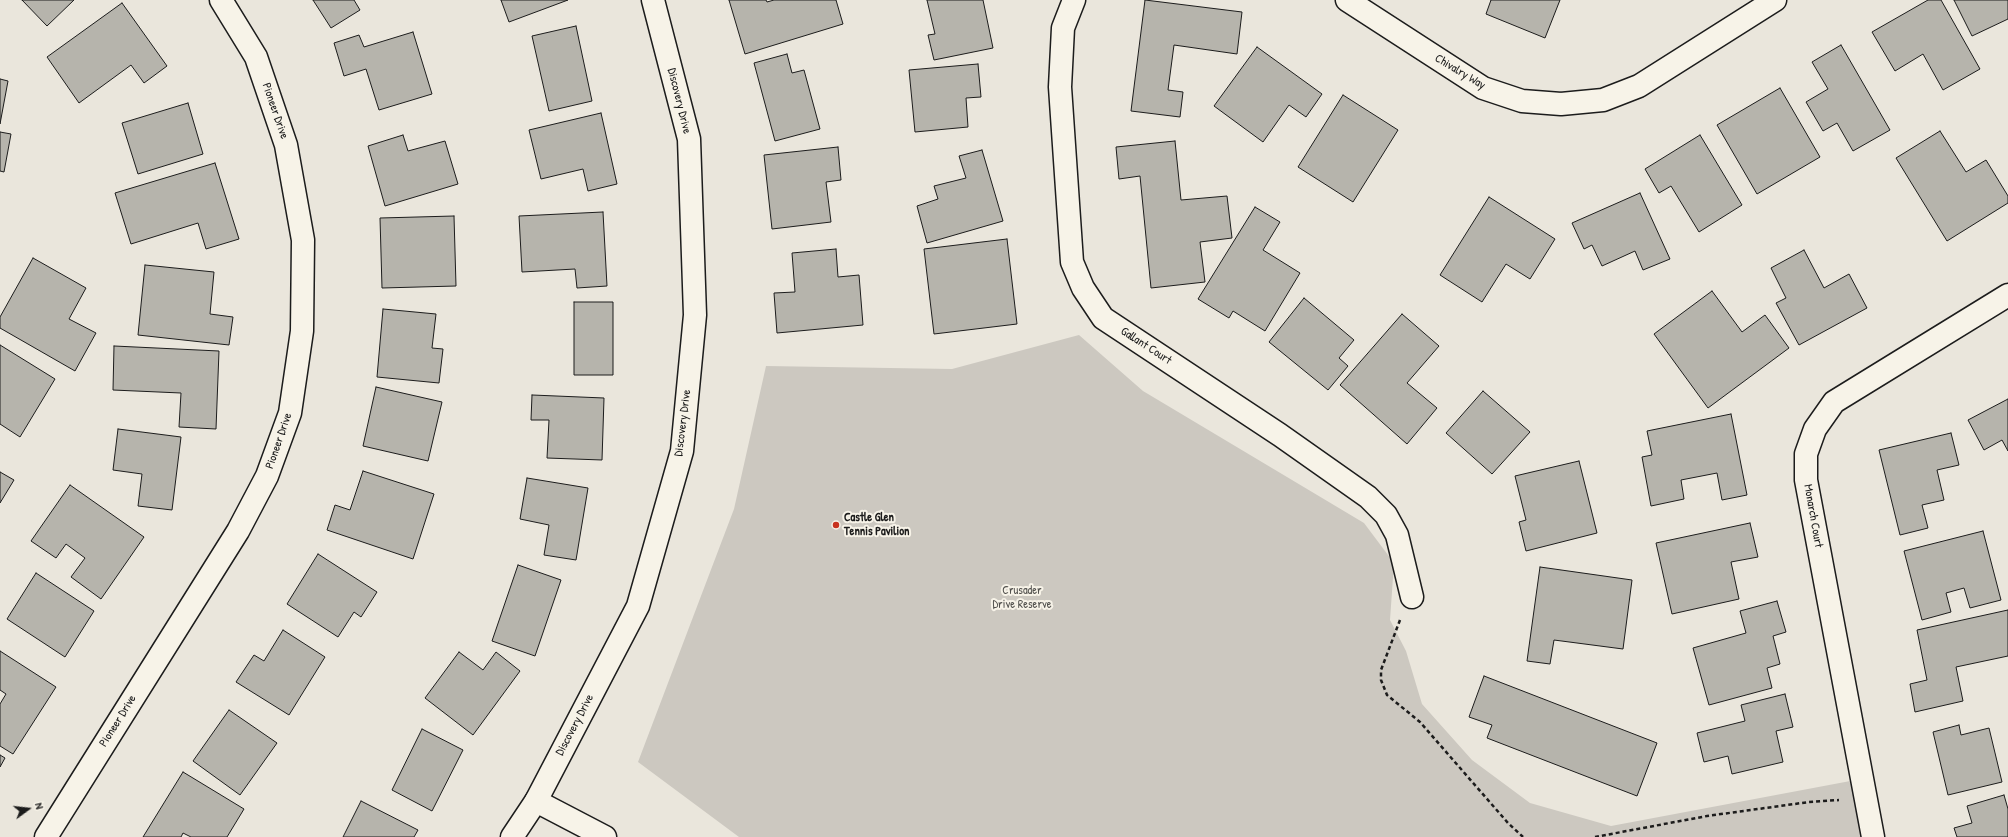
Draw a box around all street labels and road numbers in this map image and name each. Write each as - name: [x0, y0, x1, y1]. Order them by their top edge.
- street label: Chivalry Way: [1432, 51, 1488, 93]
- street label: Discovery Drive: [664, 67, 694, 135]
- street label: Pioneer Drive: [259, 81, 291, 141]
- street label: Gallant Court: [1118, 324, 1174, 368]
- street label: Discovery Drive: [672, 389, 694, 457]
- street label: Pioneer Drive: [263, 411, 295, 471]
- street label: Monarch Court: [1800, 483, 1826, 549]
- street label: Pioneer Drive: [96, 692, 140, 750]
- street label: Discovery Drive: [553, 692, 597, 758]

